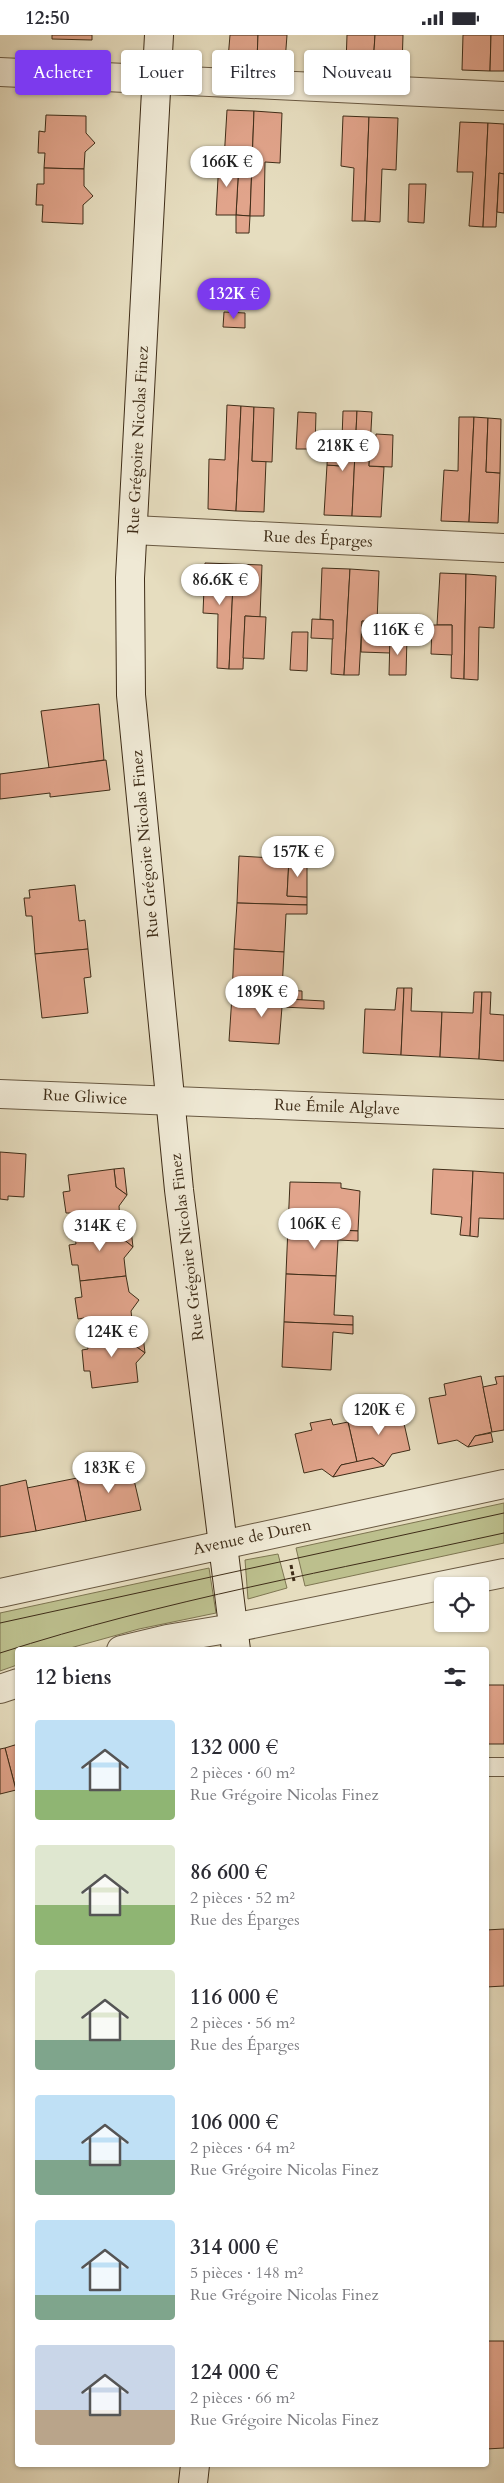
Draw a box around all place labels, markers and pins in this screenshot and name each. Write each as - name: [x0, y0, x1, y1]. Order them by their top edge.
- pin: 166K €: [186, 145, 268, 188]
- pin: 132K €: [193, 277, 275, 320]
- pin: 218K €: [302, 429, 384, 472]
- pin: 86.6K €: [174, 563, 266, 606]
- pin: 116K €: [357, 613, 439, 656]
- pin: 157K €: [257, 835, 339, 878]
- pin: 189K €: [221, 975, 303, 1018]
- pin: 106K €: [274, 1207, 356, 1250]
- pin: 314K €: [59, 1209, 141, 1252]
- pin: 124K €: [71, 1315, 153, 1358]
- pin: 120K €: [338, 1393, 420, 1436]
- pin: 183K €: [68, 1451, 150, 1494]

